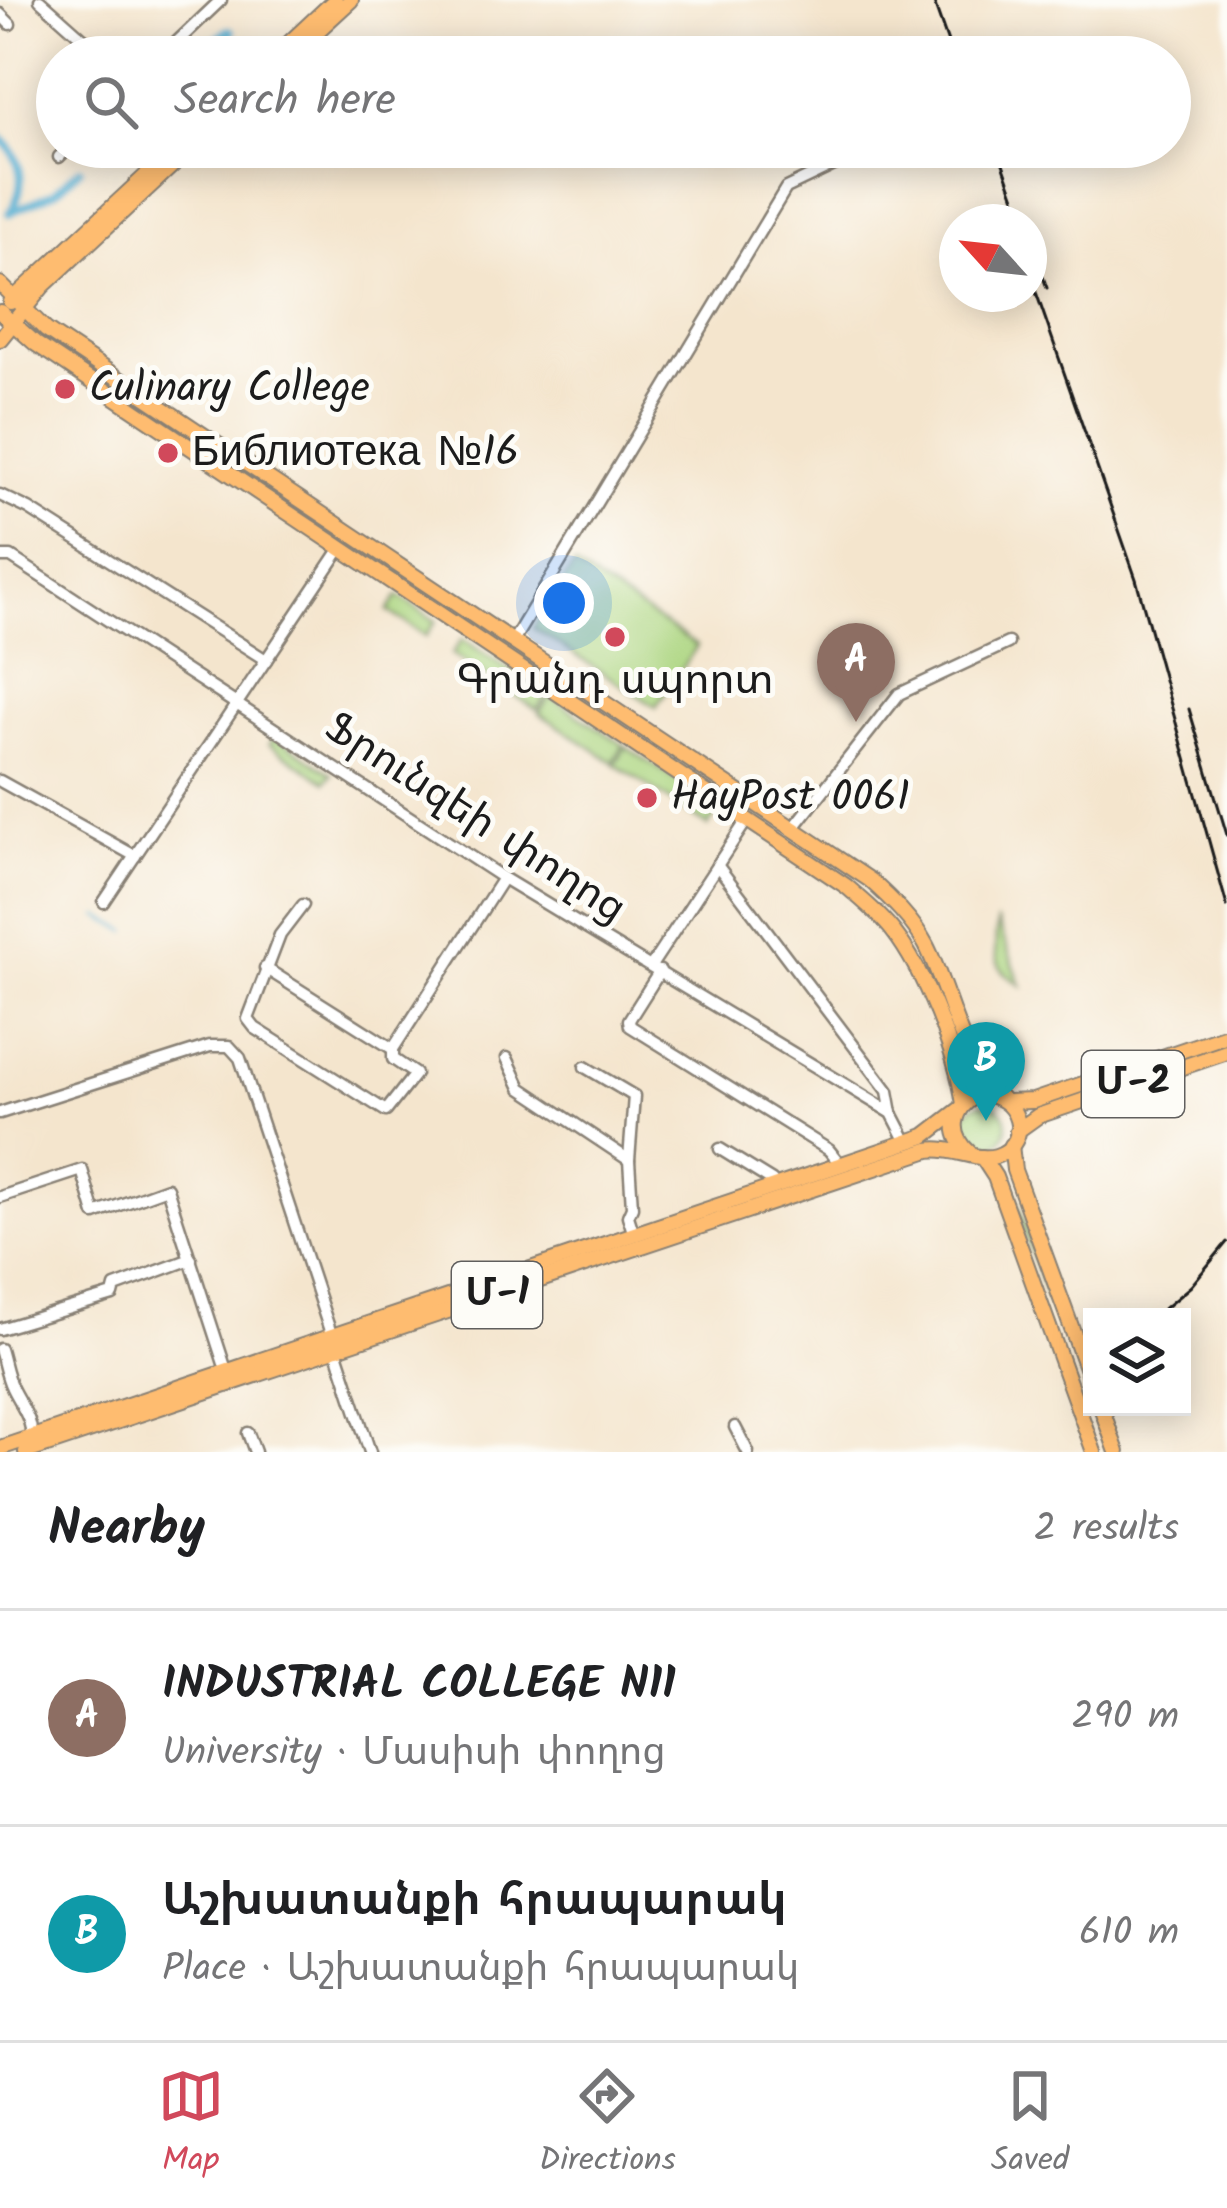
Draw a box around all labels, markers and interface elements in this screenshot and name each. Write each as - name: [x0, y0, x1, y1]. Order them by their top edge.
- search box: [36, 36, 1191, 168]
- text: Search here: [174, 66, 396, 138]
- icon: search: [78, 69, 144, 135]
- north arrow: [939, 204, 1047, 312]
- place label: Culinary College: [89, 356, 370, 423]
- marker: Culinary College: [52, 376, 78, 402]
- place label: Библиотека №16: [192, 420, 519, 487]
- marker: Библиотека №16: [155, 440, 181, 466]
- your location: [534, 573, 594, 633]
- pin: A: [817, 623, 895, 722]
- marker: Գրանդ սպորտ: [602, 624, 628, 650]
- place label: Գրանդ սպորտ: [456, 648, 774, 715]
- street label: Ֆրունզեի փողոց: [311, 696, 639, 942]
- place label: HayPost 0061: [671, 765, 910, 832]
- marker: HayPost 0061: [634, 785, 660, 811]
- pin: B: [947, 1022, 1025, 1121]
- road number: Մ-2: [1082, 1051, 1184, 1117]
- road number: Մ-1: [452, 1262, 542, 1328]
- map controls: [1083, 1308, 1191, 1416]
- button: layers: [1083, 1308, 1191, 1416]
- text: Nearby: [48, 1490, 205, 1571]
- text: 2 results: [1034, 1499, 1179, 1561]
- text: INDUSTRIAL COLLEGE N11: [162, 1650, 676, 1722]
- text: A: [75, 1687, 99, 1749]
- text: 290 m: [1071, 1687, 1179, 1749]
- text: University · Մասիսի փողոց: [162, 1723, 666, 1785]
- text: Աշխատանքի հրապարակ: [162, 1866, 787, 1938]
- text: B: [75, 1903, 99, 1965]
- text: 610 m: [1079, 1903, 1179, 1965]
- text: Place · Աշխատանքի հրապարակ: [162, 1939, 799, 2001]
- tab: Map: [158, 2063, 224, 2188]
- tab: Directions: [539, 2063, 676, 2188]
- tab: Saved: [991, 2063, 1069, 2188]

